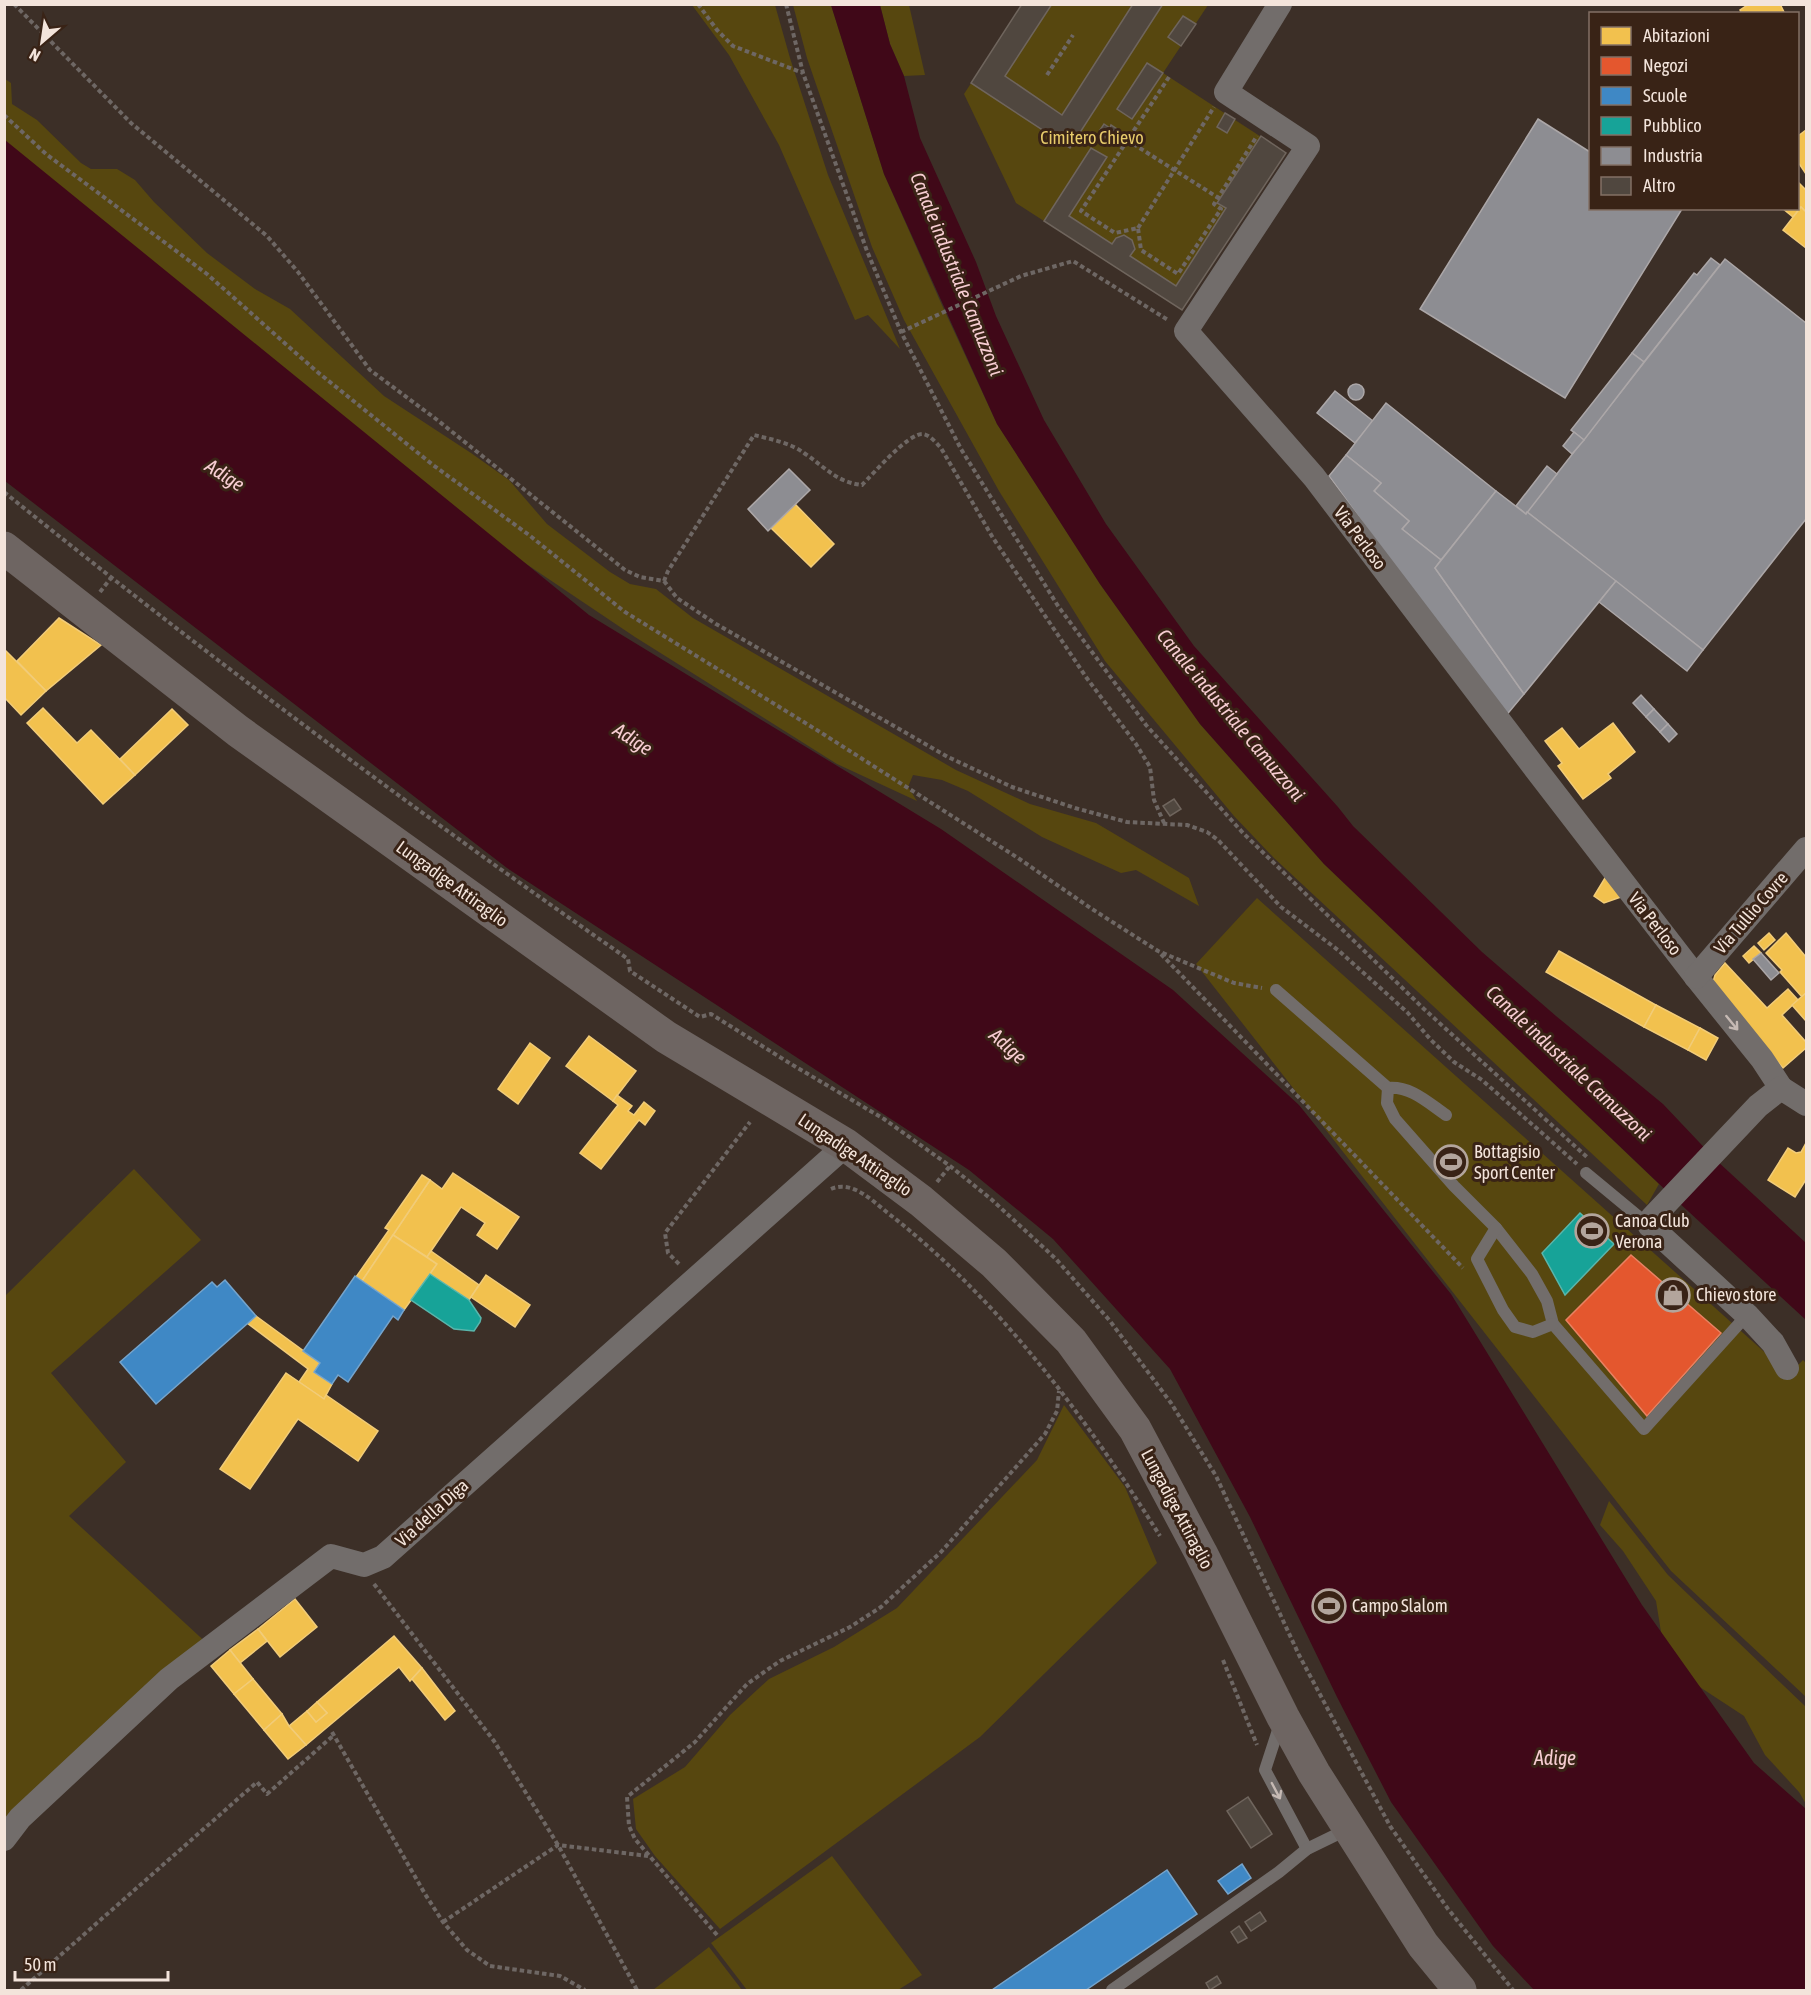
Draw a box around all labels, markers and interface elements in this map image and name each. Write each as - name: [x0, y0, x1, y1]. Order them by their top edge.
- north arrow: [12, 12, 72, 72]
- legend: [1589, 12, 1799, 210]
- text: Abitazioni: [1643, 25, 1710, 46]
- text: N: [26, 45, 43, 65]
- text: Negozi: [1643, 55, 1688, 76]
- text: Scuole: [1643, 85, 1687, 106]
- text: Pubblico: [1643, 115, 1702, 136]
- park label: Cimitero Chievo: [1040, 127, 1144, 148]
- text: Industria: [1643, 145, 1703, 166]
- water label: Canale industriale Camuzzoni: [906, 169, 1009, 379]
- text: Altro: [1643, 175, 1676, 196]
- water label: Adige: [201, 453, 249, 496]
- street label: Via Perloso: [1330, 502, 1391, 573]
- water label: Canale industriale Camuzzoni: [1153, 624, 1310, 806]
- water label: Adige: [609, 717, 657, 760]
- street label: Lungadige Attiraglio: [392, 836, 512, 931]
- street label: Via Tullio Covre: [1709, 868, 1792, 958]
- street label: Via Perloso: [1624, 888, 1686, 959]
- water label: Canale industriale Camuzzoni: [1482, 980, 1657, 1145]
- one-way arrow: [1726, 1014, 1739, 1030]
- water label: Adige: [984, 1022, 1032, 1068]
- street label: Lungadige Attiraglio: [794, 1109, 916, 1200]
- place label: Bottagisio Sport Center: [1474, 1141, 1556, 1183]
- sports icon: Bottagisio Sport Center: [1433, 1144, 1469, 1180]
- place label: Canoa Club Verona: [1615, 1210, 1690, 1252]
- sports icon: Canoa Club Verona: [1574, 1213, 1610, 1249]
- shop icon: Chievo store: [1655, 1277, 1691, 1313]
- place label: Chievo store: [1696, 1284, 1776, 1305]
- street label: Lungadige Attiraglio: [1137, 1445, 1218, 1572]
- street label: Via della Diga: [391, 1474, 472, 1551]
- sports icon: Campo Slalom: [1311, 1588, 1347, 1624]
- place label: Campo Slalom: [1352, 1595, 1448, 1616]
- water label: Adige: [1533, 1746, 1576, 1769]
- one-way arrow: [1271, 1781, 1282, 1799]
- scale bar: [15, 1944, 168, 1982]
- text: 50 m: [24, 1954, 56, 1975]

